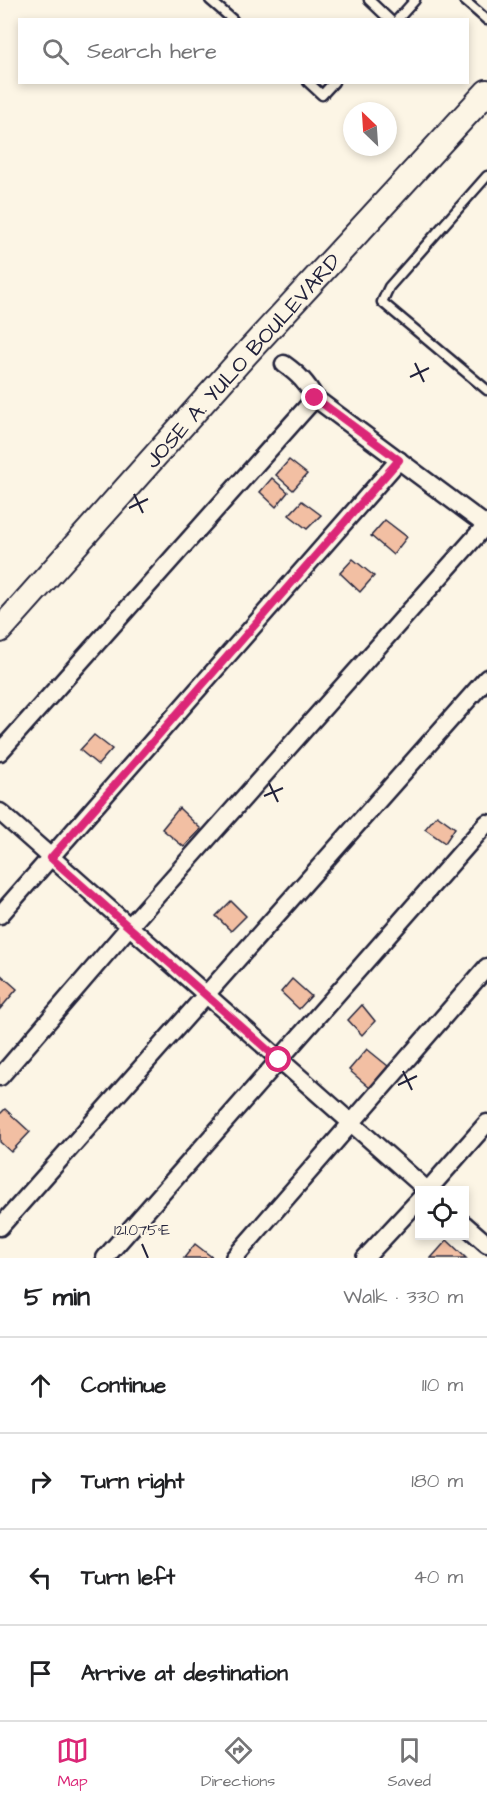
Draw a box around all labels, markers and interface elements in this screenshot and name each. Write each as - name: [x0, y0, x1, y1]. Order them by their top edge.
- search box: [18, 18, 469, 84]
- icon: search: [39, 35, 72, 68]
- text: Search here: [87, 36, 217, 67]
- north arrow: [343, 102, 397, 156]
- street label: JOSE A. YULO BOULEVARD: [138, 247, 348, 475]
- route end: [301, 384, 327, 410]
- route start: [265, 1046, 291, 1072]
- map controls: [415, 1186, 469, 1240]
- button: locate: [415, 1186, 469, 1240]
- text: 121.075°E: [114, 1220, 170, 1241]
- text: 5 min: [24, 1279, 90, 1315]
- text: Walk · 330 m: [343, 1283, 463, 1311]
- icon: ahead: [24, 1369, 57, 1402]
- text: Continue: [81, 1370, 166, 1401]
- text: 110 m: [422, 1371, 463, 1399]
- icon: right: [24, 1465, 57, 1498]
- text: Turn right: [81, 1466, 184, 1497]
- text: 180 m: [411, 1467, 463, 1495]
- icon: left: [24, 1561, 57, 1594]
- text: Turn left: [81, 1562, 175, 1593]
- text: 40 m: [413, 1563, 463, 1591]
- icon: arrive: [24, 1657, 57, 1690]
- text: Arrive at destination: [81, 1658, 288, 1689]
- tab: Map: [56, 1734, 89, 1792]
- tab: Directions: [201, 1734, 275, 1792]
- tab: Saved: [387, 1734, 431, 1792]

